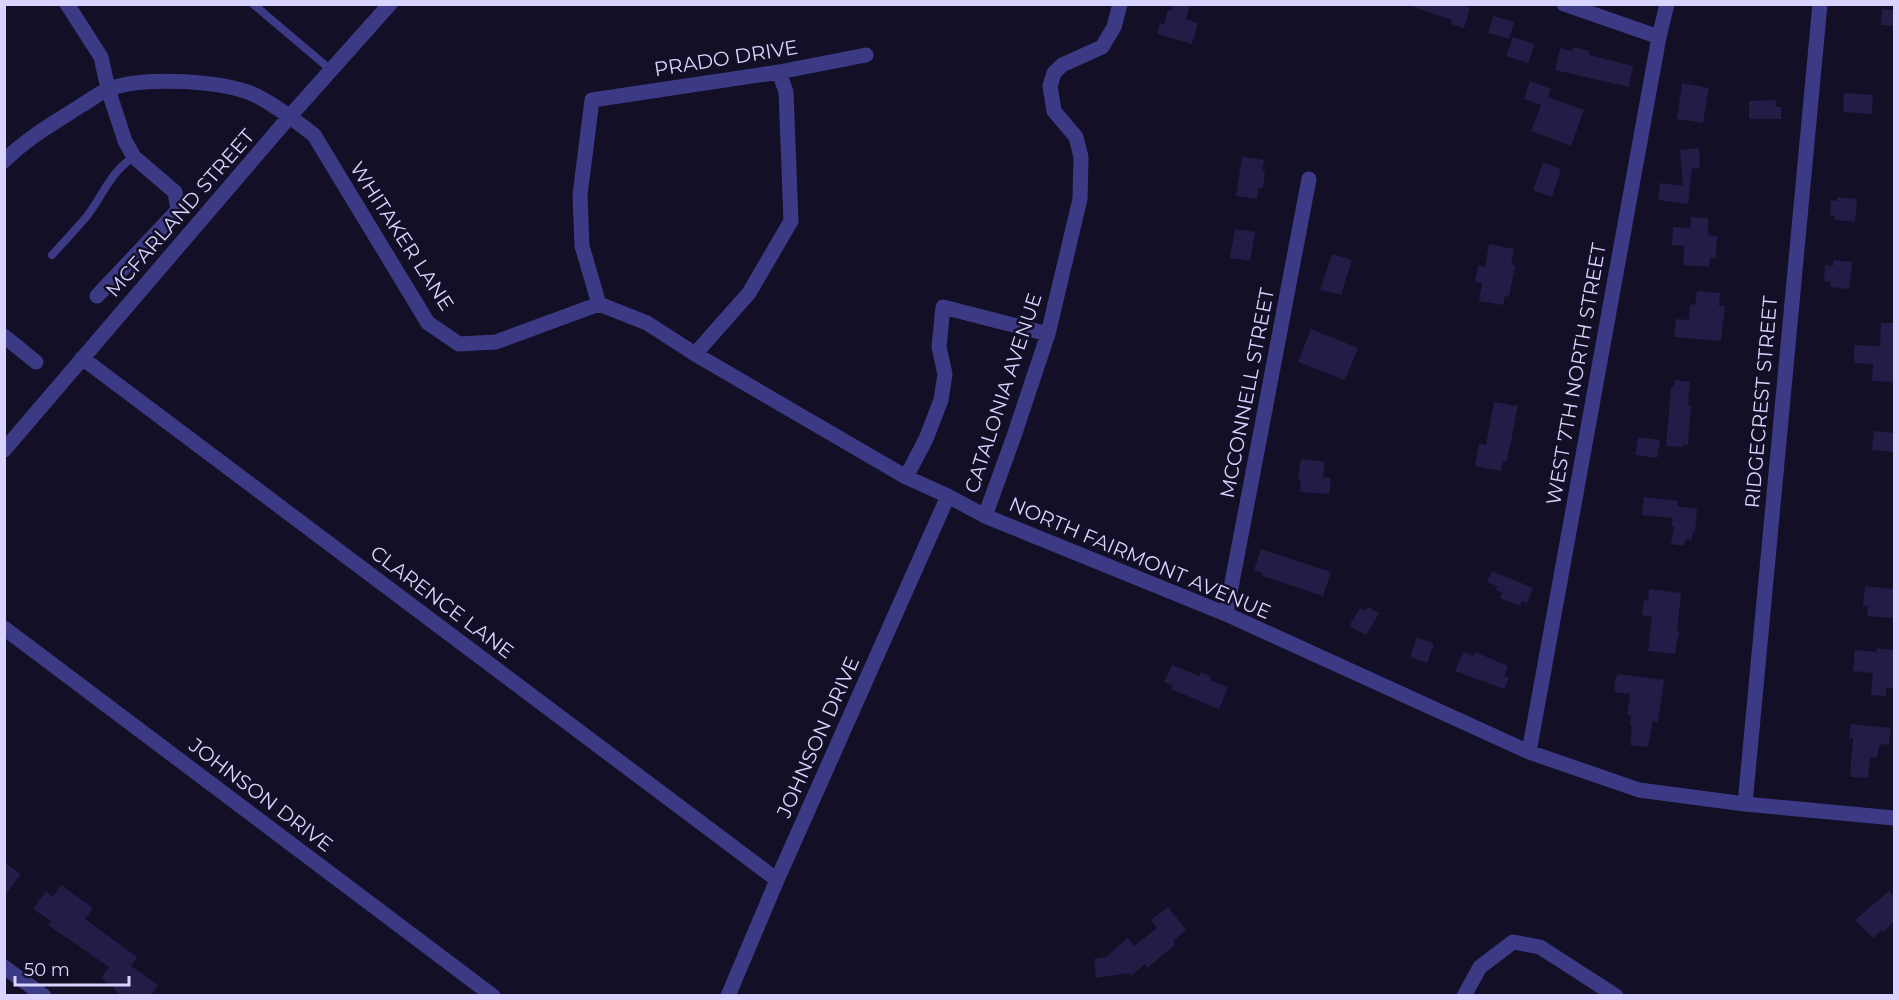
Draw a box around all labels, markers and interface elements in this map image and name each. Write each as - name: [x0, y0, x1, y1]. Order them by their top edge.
- street label: PRADO DRIVE: [652, 35, 800, 81]
- street label: MCFARLAND STREET: [101, 124, 260, 302]
- street label: WHITAKER LANE: [345, 157, 459, 315]
- street label: WEST 7TH NORTH STREET: [1541, 241, 1611, 507]
- street label: MCCONNELL STREET: [1215, 285, 1279, 500]
- street label: CATALONIA AVENUE: [959, 290, 1047, 496]
- street label: RIDGECREST STREET: [1740, 294, 1782, 509]
- street label: NORTH FAIRMONT AVENUE: [1005, 492, 1275, 624]
- street label: CLARENCE LANE: [366, 540, 518, 664]
- street label: JOHNSON DRIVE: [771, 653, 864, 822]
- street label: JOHNSON DRIVE: [184, 733, 338, 857]
- scale bar: [15, 949, 129, 987]
- text: 50 m: [24, 959, 70, 981]

